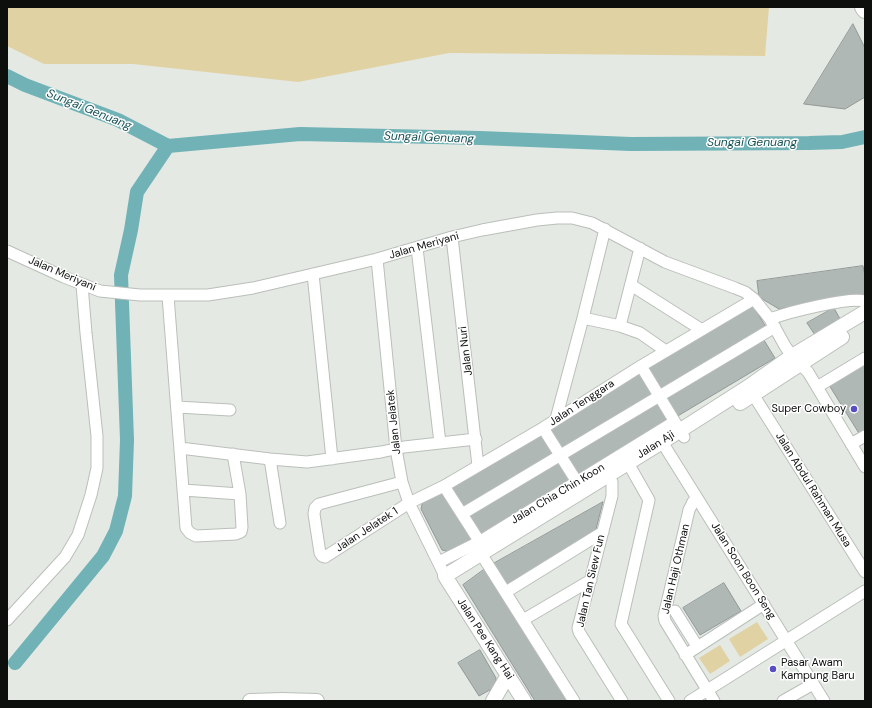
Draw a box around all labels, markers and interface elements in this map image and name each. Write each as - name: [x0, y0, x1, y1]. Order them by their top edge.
- water label: Sungai Genuang: [44, 86, 134, 134]
- water label: Sungai Genuang: [384, 129, 474, 147]
- water label: Sungai Genuang: [707, 136, 797, 150]
- street label: Jalan Meriyani: [388, 230, 460, 262]
- street label: Jalan Meriyani: [26, 254, 98, 294]
- street label: Jalan Nuri: [456, 325, 476, 377]
- street label: Jalan Tenggara: [547, 377, 617, 429]
- street label: Jalan Jelatek: [384, 389, 404, 455]
- place label: Super Cowboy: [772, 402, 846, 416]
- marker: Super Cowboy: [849, 404, 859, 414]
- street label: Jalan Aji: [635, 428, 677, 462]
- street label: Jalan Abdul Rahman Musa: [772, 430, 854, 550]
- street label: Jalan Chia Chin Koon: [509, 461, 607, 527]
- street label: Jalan Jelatek 1: [333, 505, 401, 555]
- street label: Jalan Soon Boon Seng: [708, 520, 778, 622]
- street label: Jalan Haji Othman: [659, 523, 693, 615]
- street label: Jalan Tan Siew Fun: [574, 533, 608, 629]
- street label: Jalan Pee Kang Hai: [454, 596, 516, 682]
- place label: Pasar Awam Kampung Baru: [781, 656, 855, 682]
- marker: Pasar Awam Kampung Baru: [768, 664, 778, 674]

